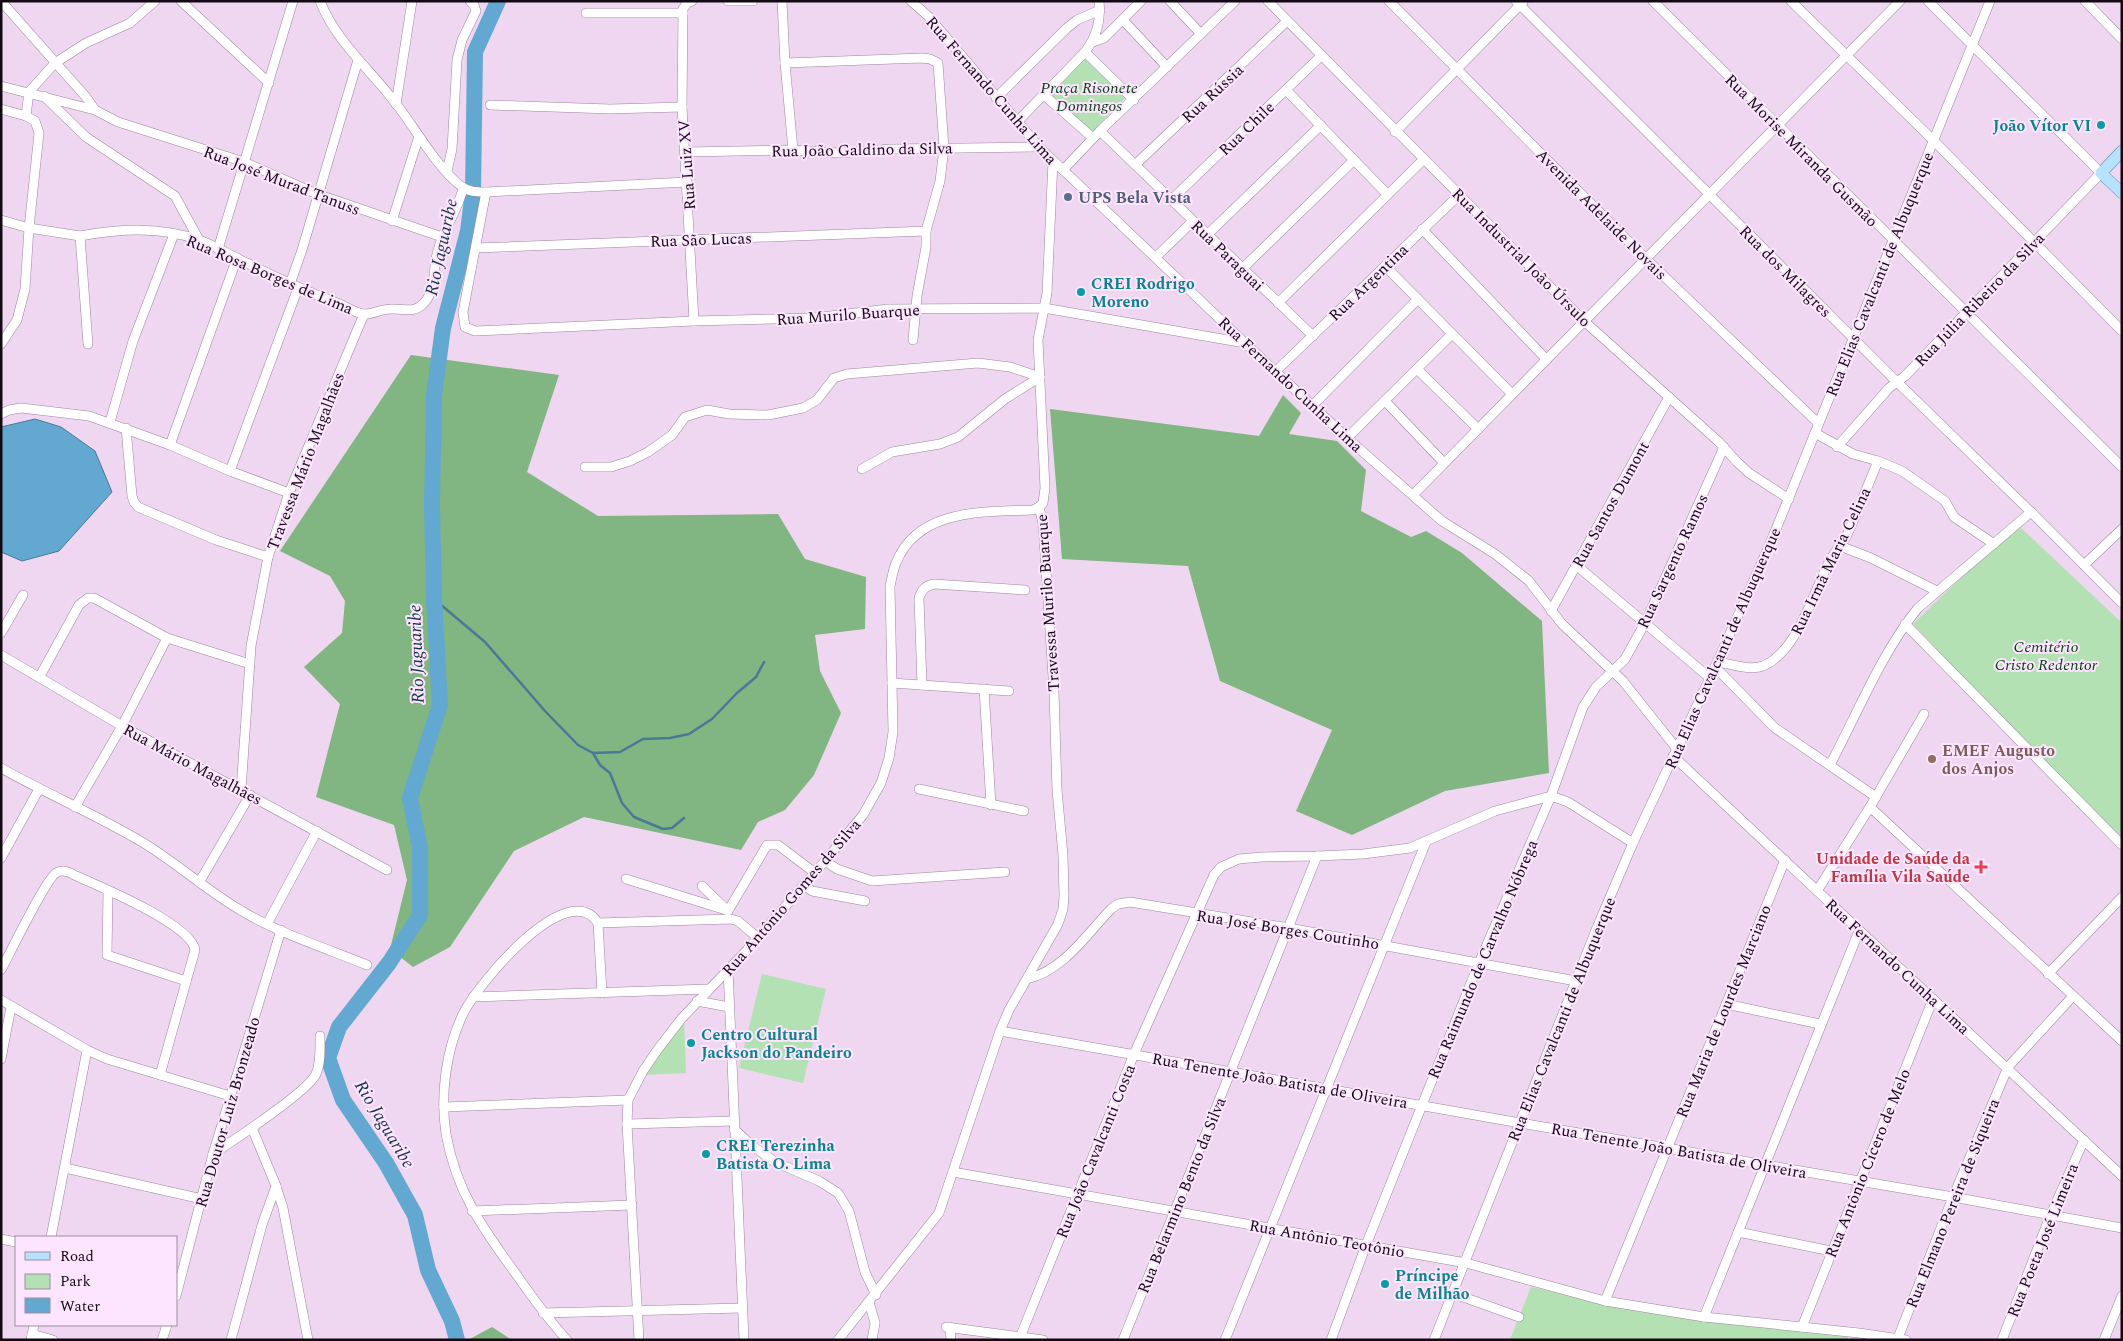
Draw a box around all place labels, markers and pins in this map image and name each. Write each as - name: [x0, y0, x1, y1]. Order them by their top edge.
- place label: João Vítor VI: [1993, 114, 2091, 138]
- marker: João Vítor VI: [2095, 119, 2107, 131]
- place label: UPS Bela Vista: [1078, 186, 1192, 210]
- marker: UPS Bela Vista: [1062, 191, 1074, 203]
- place label: CREI Rodrigo Moreno: [1091, 272, 1195, 314]
- marker: CREI Rodrigo Moreno: [1075, 286, 1087, 298]
- place label: EMEF Augusto dos Anjos: [1942, 739, 2055, 781]
- marker: EMEF Augusto dos Anjos: [1926, 753, 1938, 765]
- place label: Unidade de Saúde da Família Vila Saúde: [1816, 847, 1971, 889]
- marker: Unidade de Saúde da Família Vila Saúde: [1974, 860, 1988, 874]
- place label: Centro Cultural Jackson do Pandeiro: [701, 1023, 852, 1065]
- marker: Centro Cultural Jackson do Pandeiro: [685, 1037, 697, 1049]
- place label: CREI Terezinha Batista O. Lima: [716, 1134, 836, 1176]
- marker: CREI Terezinha Batista O. Lima: [700, 1148, 712, 1160]
- place label: Príncipe de Milhão: [1395, 1264, 1470, 1306]
- marker: Príncipe de Milhão: [1379, 1278, 1391, 1290]

